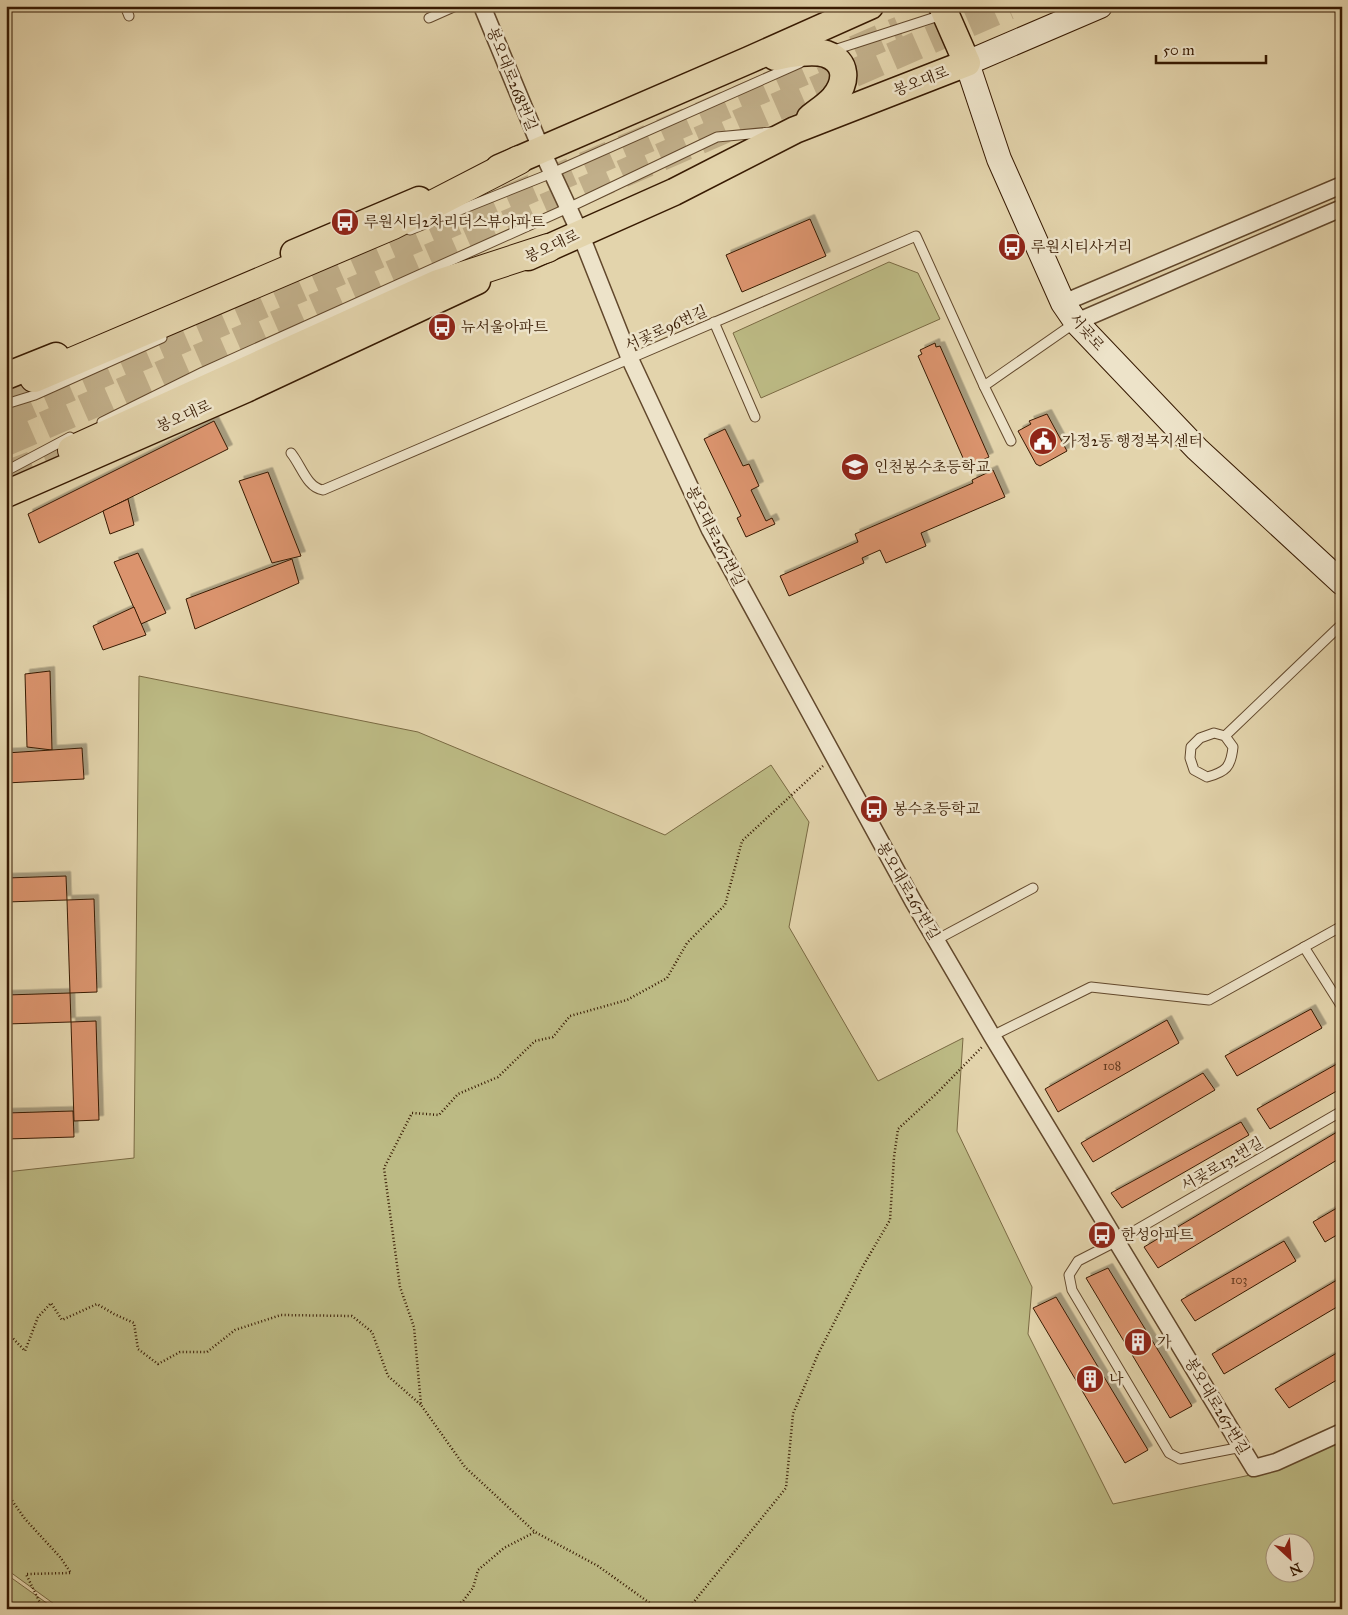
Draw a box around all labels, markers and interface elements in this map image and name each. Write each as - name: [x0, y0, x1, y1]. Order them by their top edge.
- street label: 봉오대로268번길: [483, 25, 541, 133]
- scale bar: [1156, 32, 1266, 64]
- text: 50 m: [1163, 41, 1195, 59]
- street label: 봉오대로: [891, 62, 952, 100]
- bus stop icon: 루원시티2차리더스뷰아파트: [330, 207, 360, 237]
- place label: 루원시티2차리더스뷰아파트: [364, 213, 546, 231]
- street label: 봉오대로: [522, 225, 583, 266]
- bus stop icon: 루원시티사거리: [997, 232, 1027, 262]
- place label: 루원시티사거리: [1031, 238, 1132, 256]
- street label: 서곷로96번길: [622, 302, 710, 354]
- street label: 서곶로: [1066, 310, 1108, 355]
- bus stop icon: 뉴서울아파트: [427, 312, 457, 342]
- place label: 뉴서울아파트: [461, 318, 548, 336]
- street label: 봉오대로: [154, 396, 215, 436]
- public building icon: 가정2동 행정복지센터: [1028, 426, 1058, 456]
- place label: 가정2동 행정복지센터: [1062, 432, 1203, 450]
- school or university icon: 인천봉수초등학교: [840, 452, 870, 482]
- place label: 인천봉수초등학교: [874, 458, 990, 476]
- street label: 봉오대로267번길: [682, 483, 748, 589]
- bus stop icon: 봉수초등학교: [859, 794, 889, 824]
- place label: 봉수초등학교: [893, 800, 980, 818]
- street label: 봉오대로267번길: [873, 839, 943, 943]
- house number: 108: [1103, 1059, 1121, 1073]
- street label: 서곶로132번길: [1178, 1133, 1266, 1195]
- bus stop icon: 한성아파트: [1087, 1220, 1117, 1250]
- place label: 한성아파트: [1121, 1226, 1194, 1244]
- house number: 103: [1231, 1273, 1247, 1287]
- building icon: 가: [1123, 1327, 1153, 1357]
- place label: 가: [1157, 1333, 1172, 1351]
- street label: 봉오대로267번길: [1181, 1354, 1253, 1458]
- building icon: 나: [1075, 1364, 1105, 1394]
- place label: 나: [1109, 1370, 1124, 1388]
- north arrow: [1266, 1532, 1316, 1582]
- text: N: [1286, 1559, 1305, 1580]

